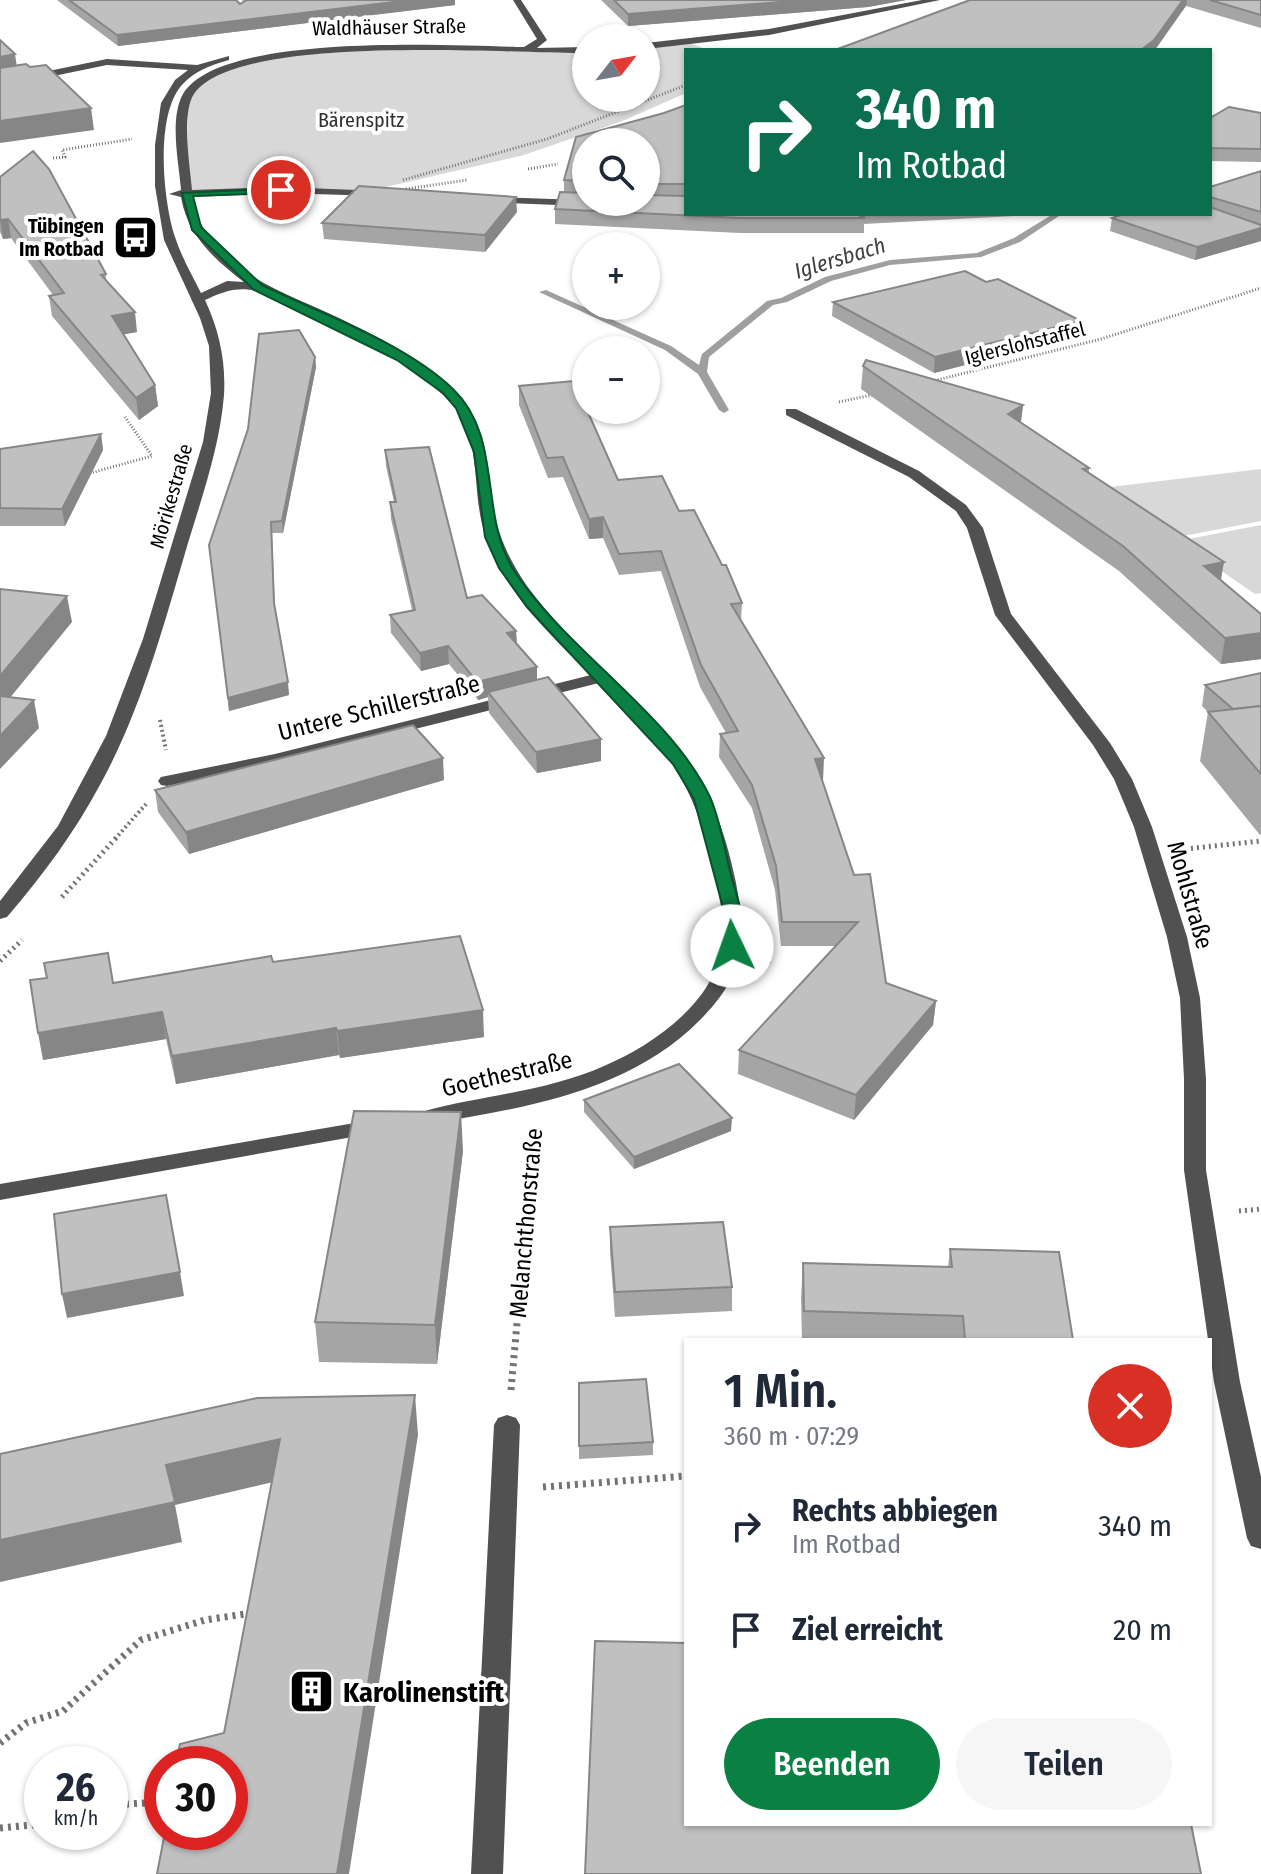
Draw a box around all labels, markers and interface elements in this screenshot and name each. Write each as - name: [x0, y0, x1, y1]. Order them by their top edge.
- street label: Waldhäuser Straße: [312, 14, 466, 40]
- north arrow: [572, 24, 660, 112]
- map controls: [572, 24, 660, 424]
- text: 340 m: [856, 76, 996, 143]
- icon: right: [724, 80, 828, 184]
- park label: Bärenspitz: [318, 108, 404, 132]
- button: search: [572, 128, 660, 216]
- text: Im Rotbad: [856, 144, 1007, 188]
- pin: [247, 156, 315, 224]
- icon: arrive: [259, 168, 303, 212]
- bus stop icon: Tübingen Im Rotbad: [111, 213, 159, 261]
- place label: Tübingen Im Rotbad: [19, 214, 104, 261]
- water label: Iglersbach: [791, 231, 889, 285]
- button: +: [572, 232, 660, 320]
- street label: Iglerslohstaffel: [962, 316, 1088, 370]
- button: −: [572, 336, 660, 424]
- street label: Mörikestraße: [145, 441, 197, 551]
- street label: Untere Schillerstraße: [275, 669, 483, 747]
- street label: Mohlstraße: [1161, 838, 1219, 952]
- position arrow: [690, 904, 774, 988]
- street label: Goethestraße: [439, 1045, 575, 1103]
- street label: Melanchthonstraße: [504, 1127, 548, 1319]
- text: 1 Min.: [724, 1362, 837, 1420]
- button: close: [1088, 1364, 1172, 1448]
- text: 360 m · 07:29: [724, 1421, 859, 1452]
- text: Rechts abbiegen: [792, 1493, 998, 1529]
- icon: right: [724, 1504, 768, 1548]
- text: 340 m: [1098, 1508, 1172, 1544]
- text: Im Rotbad: [792, 1529, 901, 1560]
- icon: arrive: [724, 1608, 768, 1652]
- text: Ziel erreicht: [792, 1612, 943, 1648]
- text: 20 m: [1113, 1612, 1172, 1648]
- building icon: Karolinenstift: [288, 1668, 336, 1716]
- place label: Karolinenstift: [343, 1676, 505, 1709]
- button: Beenden: [724, 1718, 940, 1810]
- button: Teilen: [956, 1718, 1172, 1810]
- speed limit sign: 30: [144, 1746, 248, 1850]
- text: 26: [56, 1764, 96, 1812]
- text: km/h: [54, 1806, 98, 1830]

